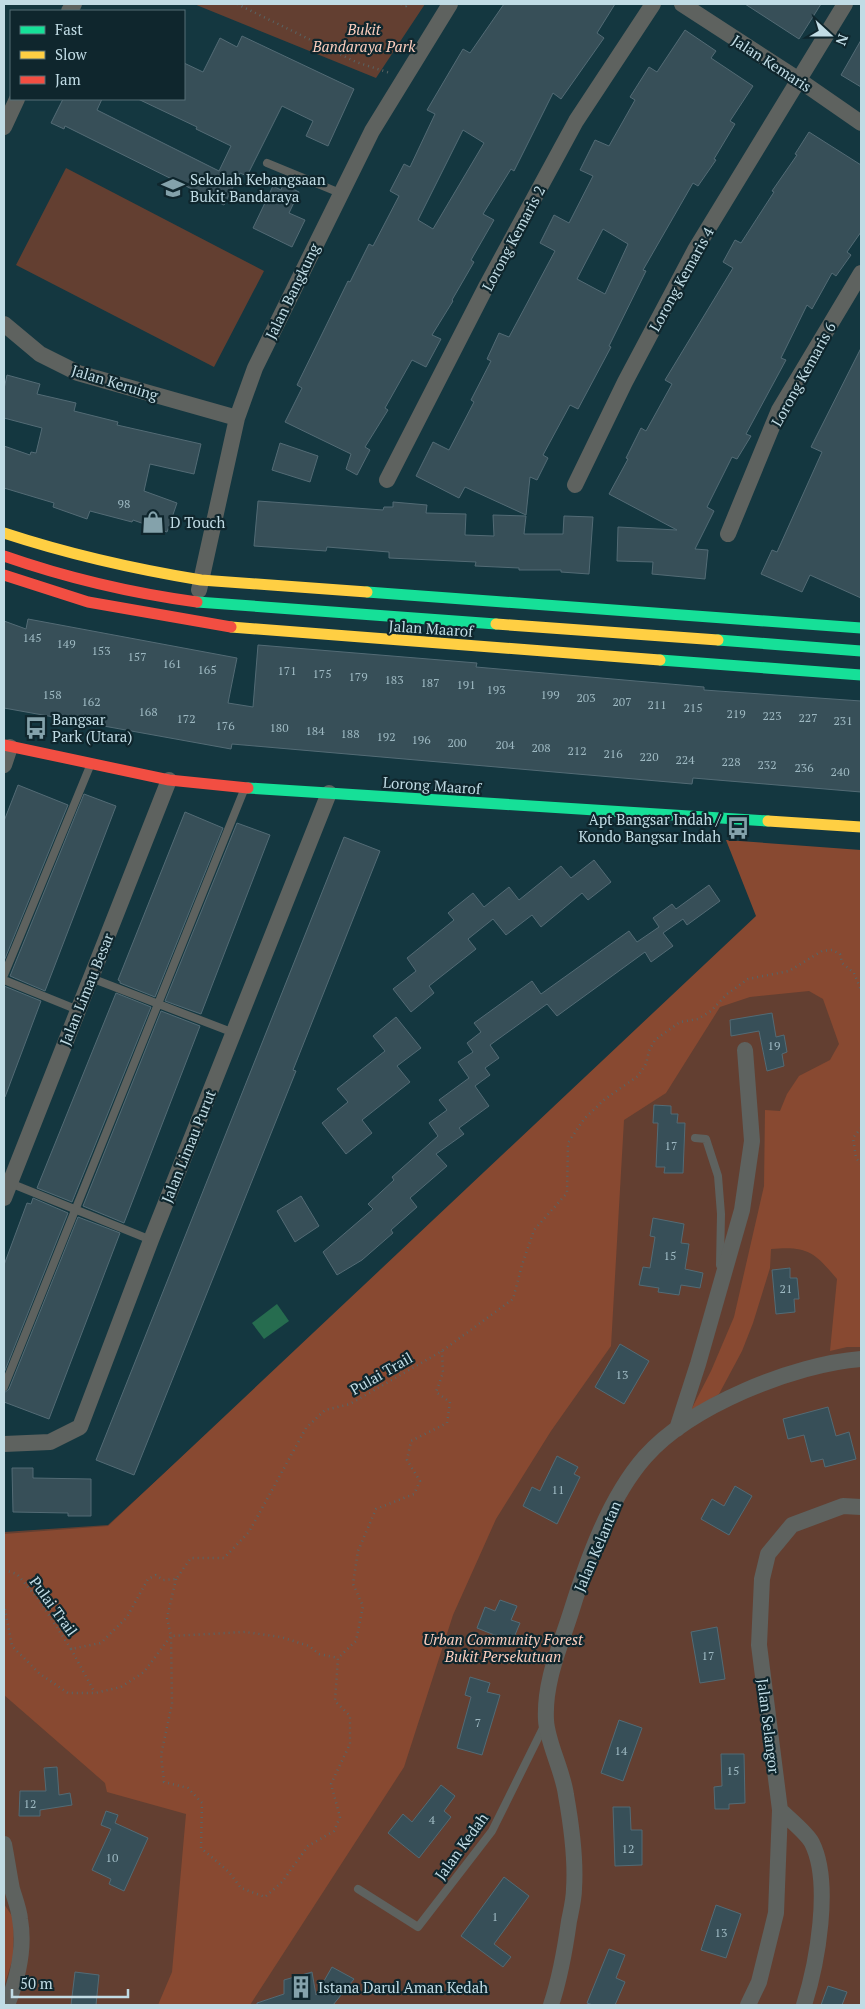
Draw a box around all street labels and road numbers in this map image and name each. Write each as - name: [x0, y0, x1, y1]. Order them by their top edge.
- street label: Jalan Kemaris: [728, 30, 816, 96]
- street label: Lorong Kemaris 2: [477, 182, 549, 294]
- street label: Lorong Kemaris 4: [644, 223, 718, 335]
- street label: Jalan Bangkung: [260, 239, 324, 342]
- street label: Lorong Kemaris 6: [766, 318, 840, 430]
- street label: Jalan Keruing: [69, 359, 162, 405]
- street label: Jalan Maarof: [388, 615, 475, 641]
- street label: Lorong Maarof: [382, 772, 483, 798]
- street label: Jalan Limau Besar: [54, 930, 118, 1048]
- street label: Jalan Limau Purut: [156, 1086, 220, 1206]
- street label: Pulai Trail: [346, 1347, 416, 1399]
- street label: Jalan Kelantan: [569, 1497, 625, 1595]
- street label: Pulai Trail: [26, 1572, 82, 1640]
- street label: Jalan Selangor: [753, 1677, 785, 1775]
- street label: Jalan Kedah: [430, 1808, 492, 1884]

